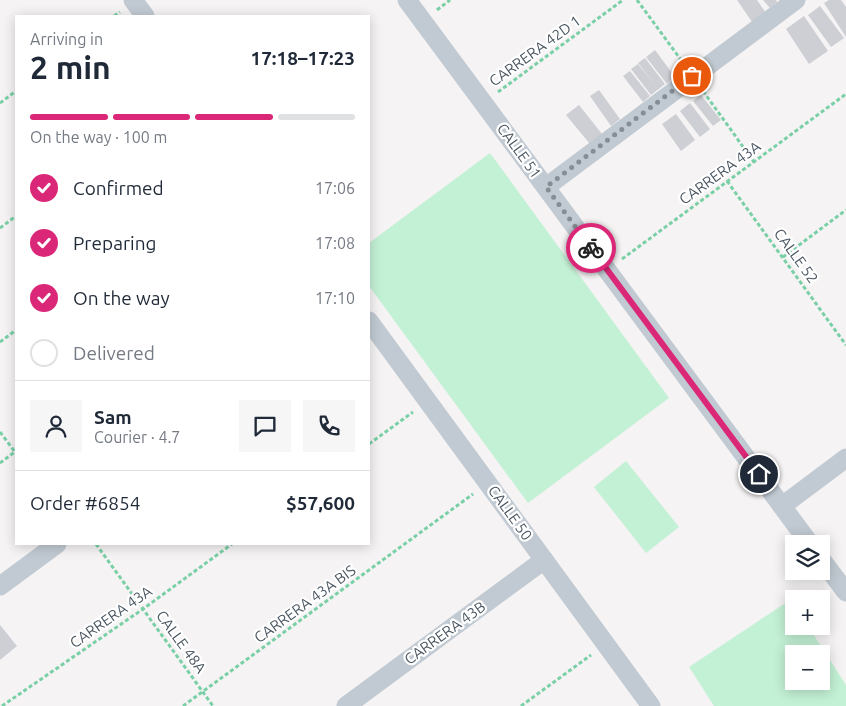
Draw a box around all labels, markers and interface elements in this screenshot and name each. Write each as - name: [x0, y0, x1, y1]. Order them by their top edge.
- street label: CARRERA 42D 1: [486, 12, 584, 89]
- text: Arriving in: [30, 30, 103, 48]
- text: 17:18–17:23: [250, 47, 355, 69]
- text: 2 min: [30, 49, 111, 85]
- pin: [671, 55, 713, 97]
- icon: bag: [678, 62, 706, 90]
- street label: CALLE 51: [494, 120, 545, 181]
- text: On the way · 100 m: [30, 128, 167, 146]
- street label: CARRERA 43A: [676, 137, 764, 208]
- icon: check: [30, 174, 58, 202]
- text: Confirmed: [73, 177, 164, 199]
- text: 17:06: [315, 179, 355, 197]
- courier: [566, 223, 616, 273]
- street label: CALLE 52: [771, 225, 822, 286]
- icon: check: [30, 229, 58, 257]
- text: Preparing: [73, 232, 157, 254]
- text: 17:08: [315, 234, 355, 252]
- icon: bike: [577, 234, 605, 262]
- icon: check: [30, 284, 58, 312]
- text: On the way: [73, 287, 170, 309]
- text: 17:10: [315, 289, 355, 307]
- text: Delivered: [73, 342, 155, 364]
- button: person: [30, 400, 82, 452]
- button: chat: [239, 400, 291, 452]
- button: phone: [303, 400, 355, 452]
- text: Sam: [94, 406, 132, 428]
- text: Courier · 4.7: [94, 428, 180, 446]
- pin: [738, 453, 780, 495]
- icon: home: [745, 460, 773, 488]
- street label: CALLE 50: [485, 482, 536, 543]
- text: Order #6854: [30, 492, 140, 514]
- text: $57,600: [286, 492, 355, 514]
- map controls: [785, 535, 830, 690]
- button: layers: [785, 535, 830, 580]
- street label: CARRERA 43A BIS: [251, 561, 359, 646]
- street label: CARRERA 43A: [66, 582, 155, 651]
- button: +: [785, 590, 830, 635]
- street label: CARRERA 43B: [401, 598, 488, 668]
- street label: CALLE 48A: [153, 607, 210, 676]
- button: −: [785, 645, 830, 690]

